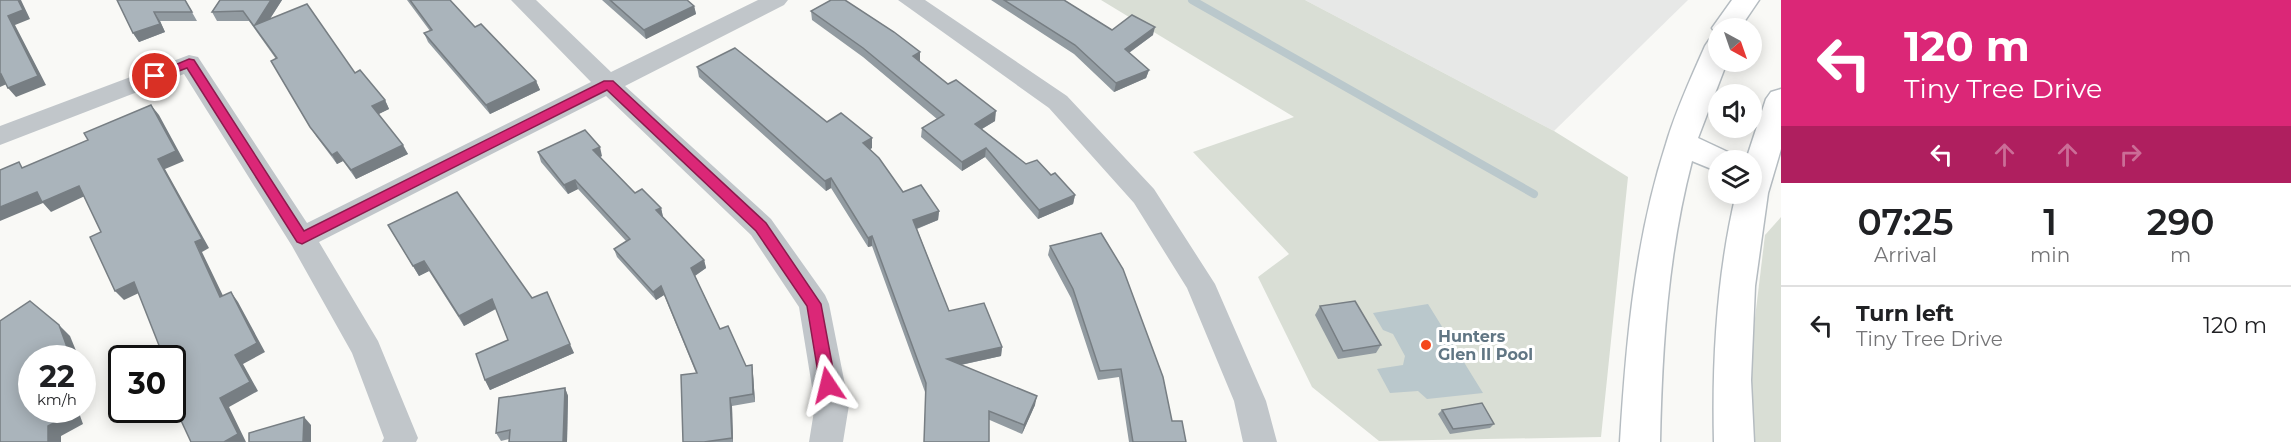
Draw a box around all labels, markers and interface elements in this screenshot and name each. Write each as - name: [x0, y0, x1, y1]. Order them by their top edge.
- north arrow: [1708, 18, 1762, 72]
- map controls: [1708, 18, 1762, 204]
- text: 120 m: [1904, 20, 2030, 72]
- icon: left: [1805, 24, 1883, 102]
- pin: [129, 50, 180, 101]
- icon: arrive: [138, 59, 171, 92]
- text: Tiny Tree Drive: [1904, 72, 2102, 105]
- button: sound: [1708, 84, 1762, 138]
- icon: left: [1925, 138, 1958, 171]
- icon: ahead: [1988, 138, 2021, 171]
- icon: ahead: [2051, 138, 2084, 171]
- icon: right: [2114, 138, 2147, 171]
- button: layers: [1708, 150, 1762, 204]
- text: 07:25: [1858, 200, 1954, 244]
- text: 1: [2043, 200, 2057, 244]
- text: 290: [2147, 200, 2214, 244]
- text: Arrival: [1874, 243, 1937, 267]
- text: min: [2030, 243, 2070, 267]
- text: m: [2170, 243, 2191, 267]
- text: Turn left: [1856, 300, 1954, 327]
- icon: left: [1805, 309, 1838, 342]
- text: 120 m: [2203, 312, 2267, 339]
- place label: Hunters Glen II Pool: [1438, 327, 1533, 364]
- text: Tiny Tree Drive: [1856, 327, 2003, 351]
- marker: Hunters Glen II Pool: [1419, 338, 1433, 352]
- speed limit sign: 30: [108, 345, 186, 423]
- position arrow: [796, 353, 860, 417]
- text: 22: [39, 358, 75, 395]
- text: km/h: [37, 390, 77, 409]

